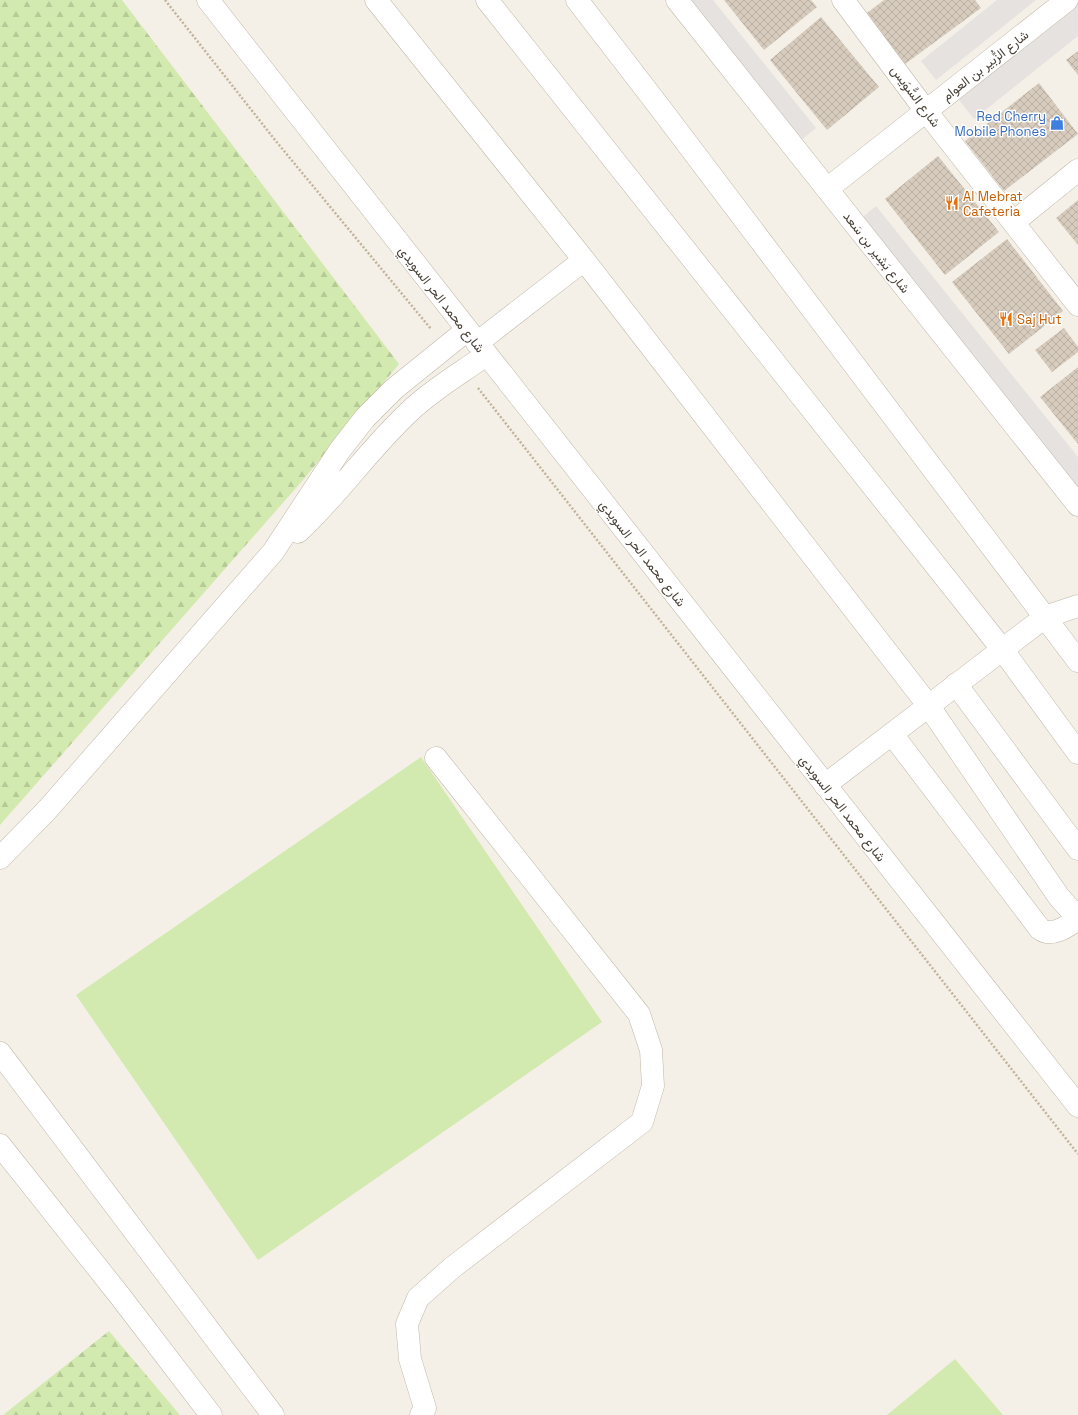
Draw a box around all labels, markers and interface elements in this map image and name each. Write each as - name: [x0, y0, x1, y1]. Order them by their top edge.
- street label: شارع الزُّبير بن العوام: [938, 26, 1033, 105]
- street label: شارع السُّوَيس: [886, 62, 944, 131]
- place label: Red Cherry Mobile Phones: [955, 108, 1046, 140]
- shop icon: Red Cherry Mobile Phones: [1049, 115, 1065, 131]
- place label: Al Mebrat Cafeteria: [963, 188, 1023, 220]
- restaurant icon: Al Mebrat Cafeteria: [944, 195, 960, 211]
- street label: شارع بَشِير بن سَعد: [839, 208, 914, 297]
- street label: شارع محمد الحر السويدي: [393, 243, 489, 357]
- restaurant icon: Saj Hut: [998, 311, 1014, 327]
- place label: Saj Hut: [1017, 311, 1061, 328]
- street label: شارع محمد الحر السويدي: [594, 497, 690, 611]
- street label: شارع محمد الحر السويدي: [794, 752, 890, 866]

